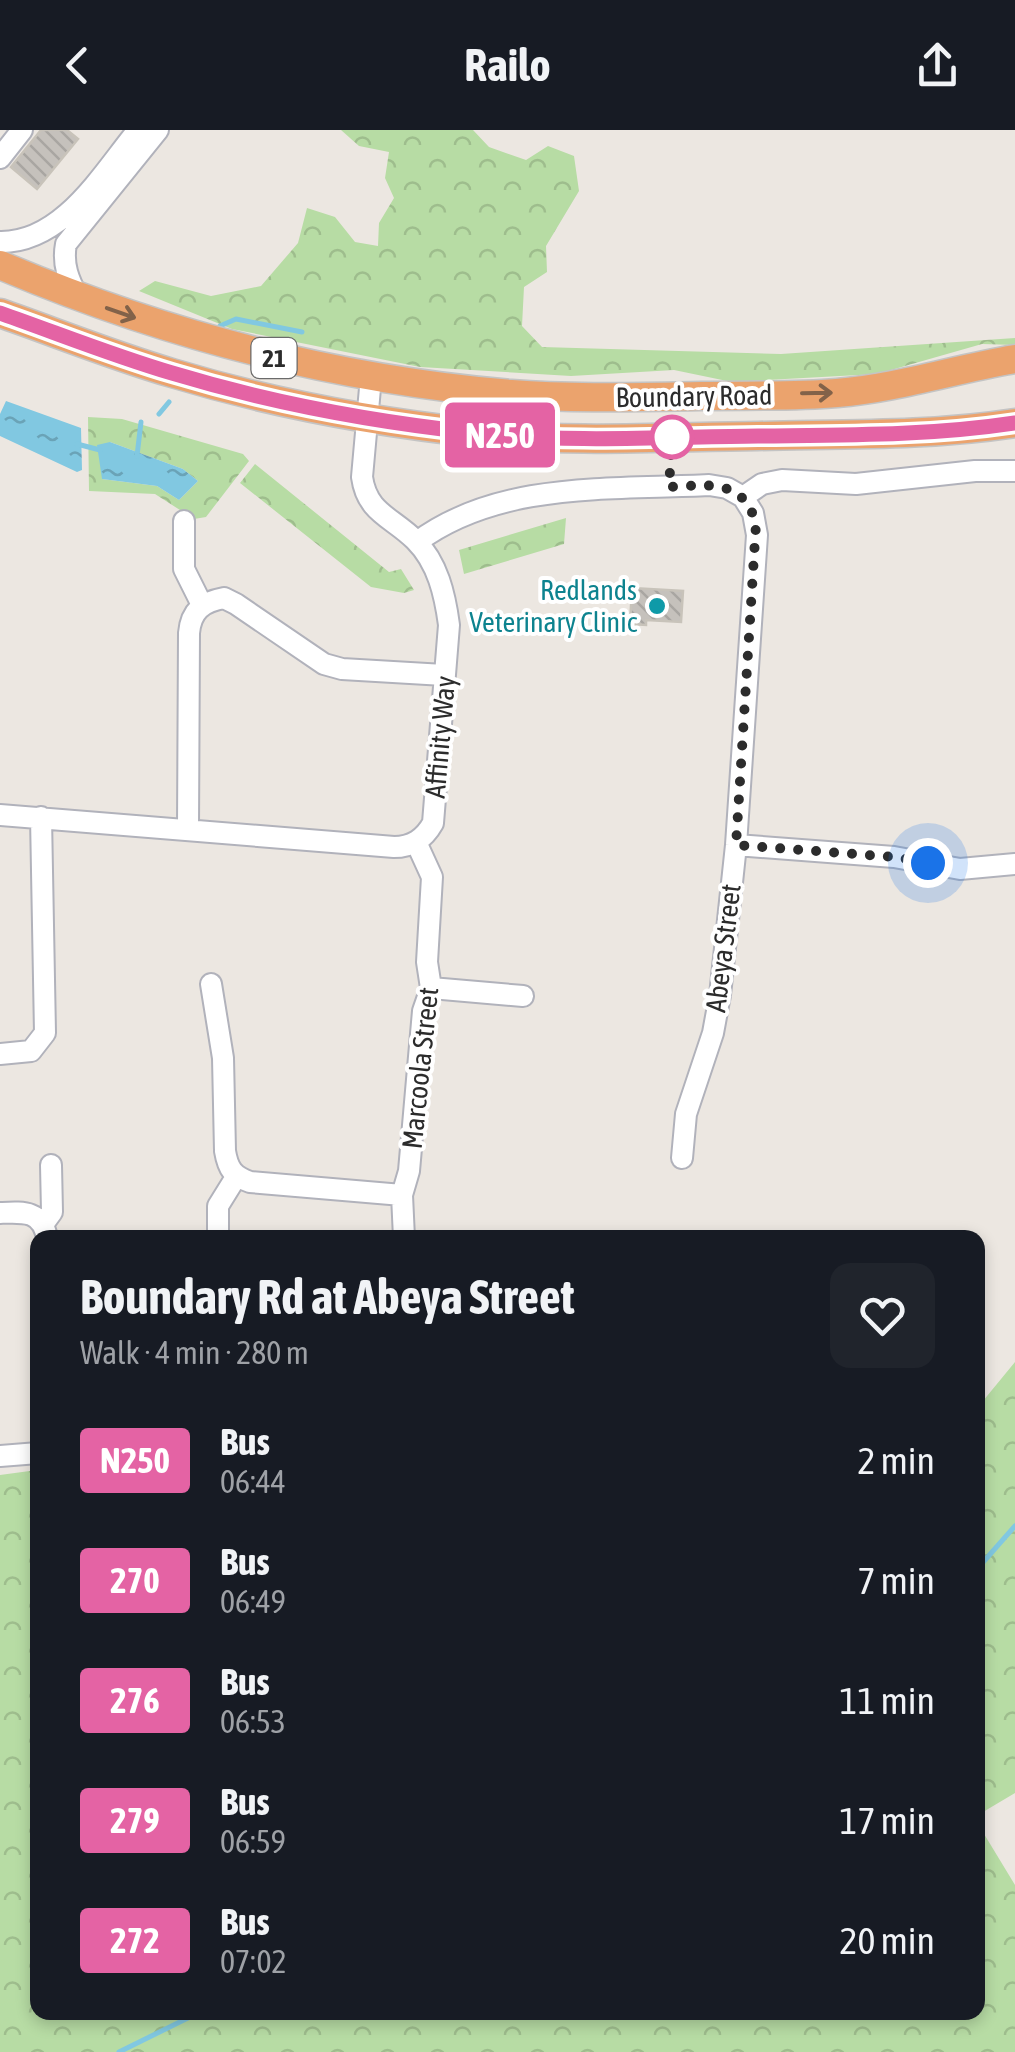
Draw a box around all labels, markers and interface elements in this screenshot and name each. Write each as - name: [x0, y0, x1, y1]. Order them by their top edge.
- icon: back: [50, 38, 105, 93]
- icon: share: [910, 38, 965, 93]
- text: Railo: [464, 39, 551, 91]
- one-way arrow: [105, 305, 136, 323]
- road number: 21: [252, 338, 296, 378]
- street label: Boundary Road: [615, 379, 773, 413]
- one-way arrow: [801, 384, 833, 403]
- line badge: N250: [430, 402, 570, 468]
- text: N250: [465, 415, 535, 455]
- unlabelled marker: [651, 416, 693, 458]
- place label: Redlands Veterinary Clinic: [469, 574, 638, 638]
- marker: Redlands Veterinary Clinic: [646, 595, 668, 617]
- street label: Affinity Way: [419, 674, 461, 800]
- your location: [903, 838, 953, 888]
- street label: Abeya Street: [699, 882, 747, 1014]
- street label: Marcoola Street: [396, 986, 444, 1150]
- button: heart: [830, 1263, 935, 1368]
- text: Boundary Rd at Abeya Street: [80, 1269, 575, 1324]
- text: Walk · 4 min · 280 m: [80, 1334, 309, 1371]
- text: Bus: [220, 1420, 270, 1463]
- text: 2 min: [857, 1439, 935, 1482]
- text: N250: [100, 1440, 170, 1480]
- text: 06:44: [220, 1463, 286, 1500]
- text: Bus: [220, 1540, 270, 1583]
- text: 7 min: [857, 1559, 935, 1602]
- text: 270: [110, 1560, 160, 1600]
- text: 06:49: [220, 1583, 286, 1620]
- text: Bus: [220, 1660, 270, 1703]
- text: 11 min: [840, 1679, 935, 1722]
- text: 276: [110, 1680, 160, 1720]
- text: 06:53: [220, 1703, 286, 1740]
- text: Bus: [220, 1780, 270, 1823]
- text: 17 min: [840, 1799, 935, 1842]
- text: 279: [110, 1800, 160, 1840]
- text: 06:59: [220, 1823, 286, 1860]
- text: Bus: [220, 1900, 270, 1943]
- text: 20 min: [840, 1919, 935, 1962]
- text: 272: [110, 1920, 160, 1960]
- text: 07:02: [220, 1943, 287, 1980]

